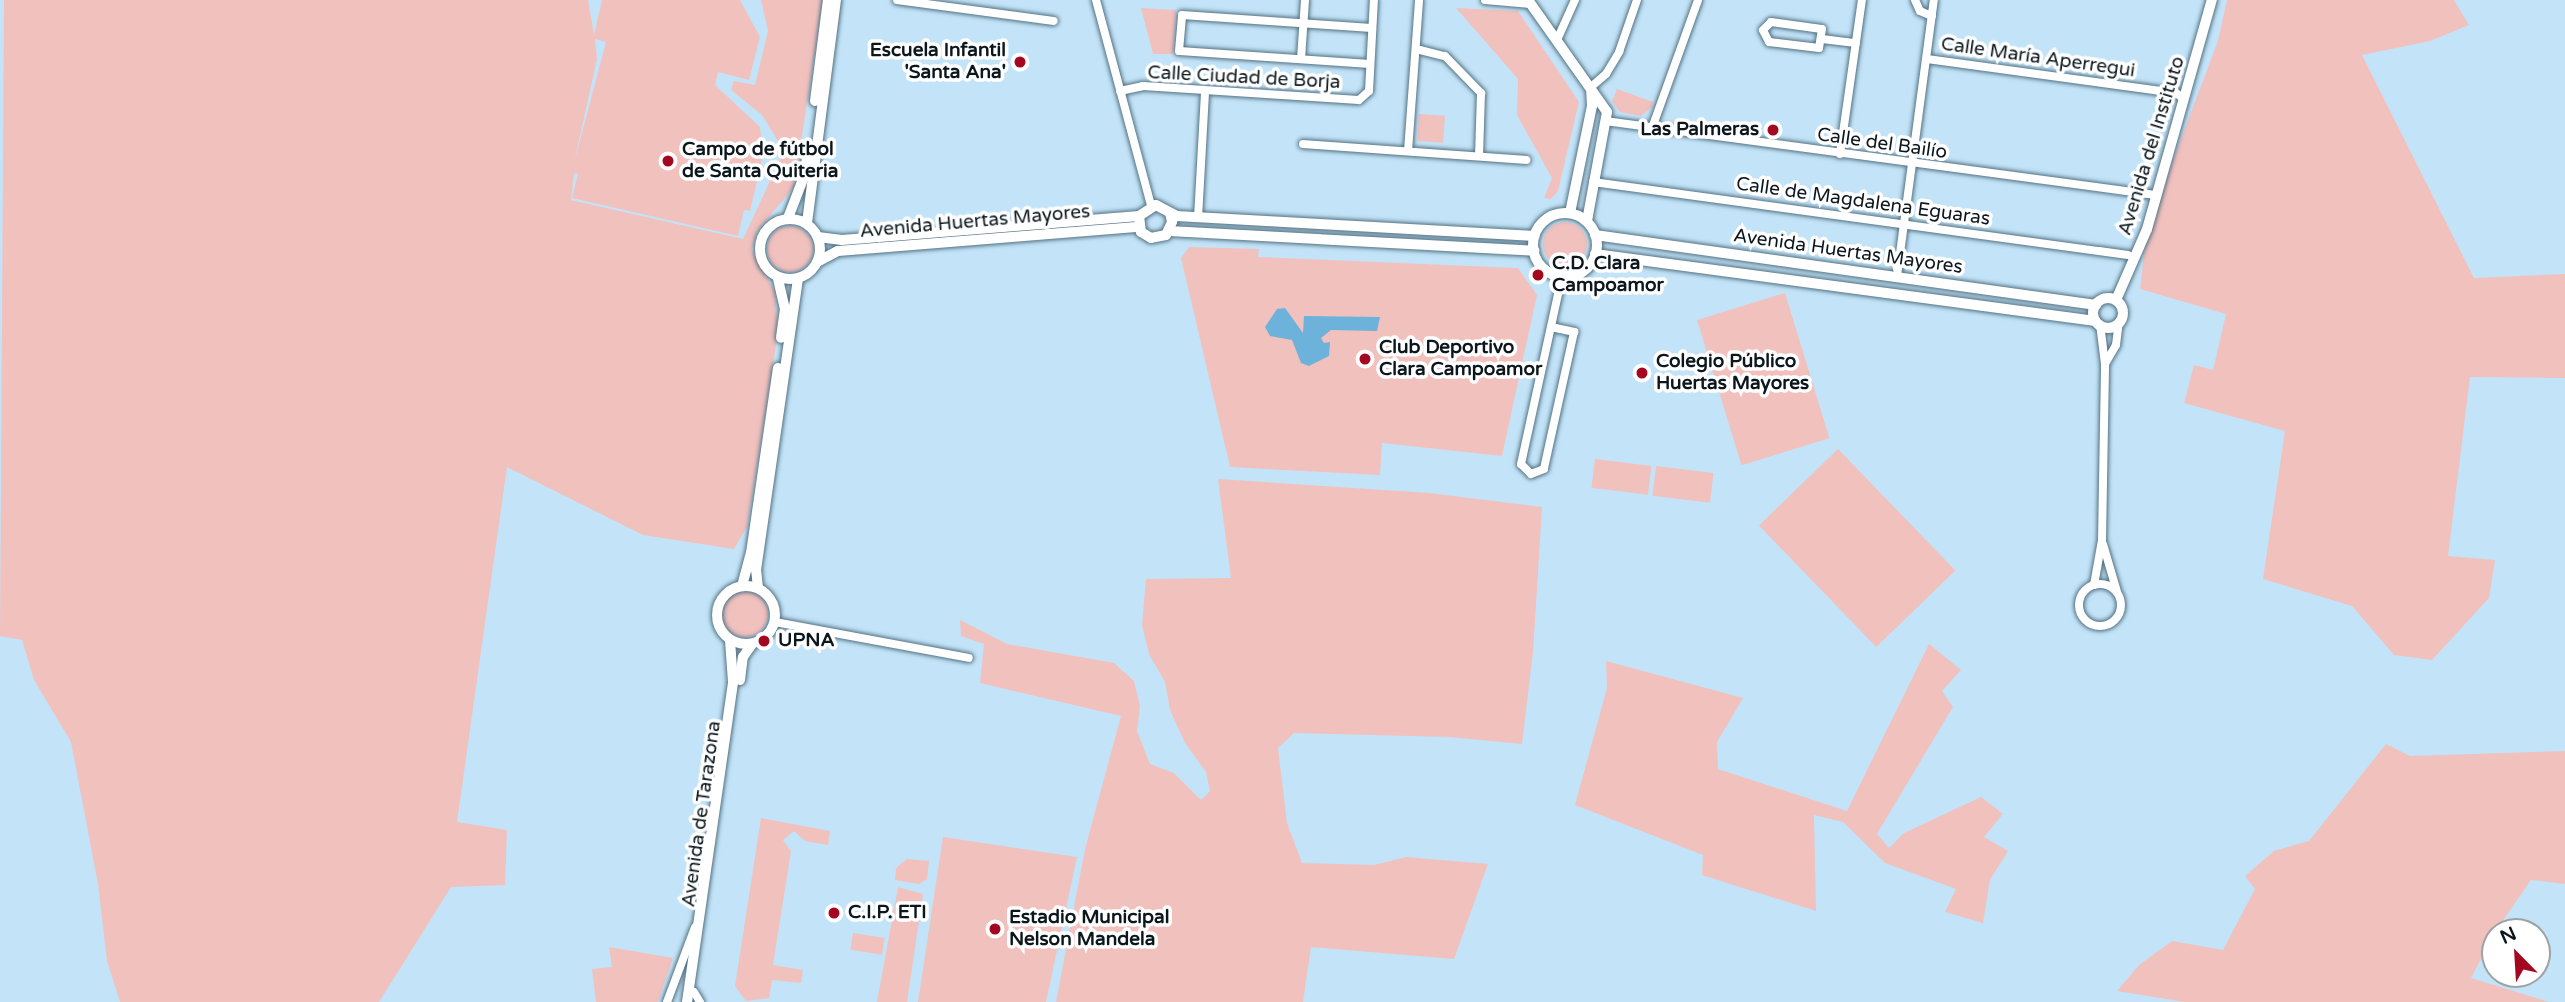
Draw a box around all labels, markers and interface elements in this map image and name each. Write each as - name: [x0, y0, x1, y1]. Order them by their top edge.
- street label: Calle María Aperregui: [1939, 33, 2137, 83]
- place label: Escuela Infantil 'Santa Ana': [870, 40, 1006, 84]
- marker: Escuela Infantil 'Santa Ana': [1012, 54, 1028, 70]
- street label: Avenida del Instituto: [2114, 54, 2190, 238]
- street label: Calle Ciudad de Borja: [1147, 62, 1341, 94]
- place label: Las Palmeras: [1640, 119, 1759, 141]
- marker: Las Palmeras: [1765, 122, 1781, 138]
- street label: Calle del Bailío: [1816, 124, 1948, 164]
- place label: Campo de fútbol de Santa Quiteria: [682, 139, 838, 183]
- marker: Campo de fútbol de Santa Quiteria: [660, 153, 676, 169]
- street label: Calle de Magdalena Eguaras: [1735, 173, 1991, 231]
- street label: Avenida Huertas Mayores: [859, 201, 1091, 243]
- street label: Avenida Huertas Mayores: [1732, 225, 1964, 279]
- place label: C.D. Clara Campoamor: [1552, 253, 1664, 297]
- marker: C.D. Clara Campoamor: [1530, 267, 1546, 283]
- place label: Club Deportivo Clara Campoamor: [1379, 337, 1542, 381]
- marker: Club Deportivo Clara Campoamor: [1357, 351, 1373, 367]
- place label: Colegio Público Huertas Mayores: [1656, 351, 1809, 395]
- marker: Colegio Público Huertas Mayores: [1634, 365, 1650, 381]
- place label: UPNA: [778, 630, 835, 652]
- marker: UPNA: [756, 633, 772, 649]
- street label: Avenida de Tarazona: [678, 719, 726, 909]
- place label: C.I.P. ETI: [848, 902, 927, 924]
- marker: C.I.P. ETI: [826, 905, 842, 921]
- place label: Estadio Municipal Nelson Mandela: [1009, 907, 1169, 951]
- north arrow: [2481, 918, 2551, 988]
- marker: Estadio Municipal Nelson Mandela: [987, 921, 1003, 937]
- text: N: [2497, 922, 2520, 949]

